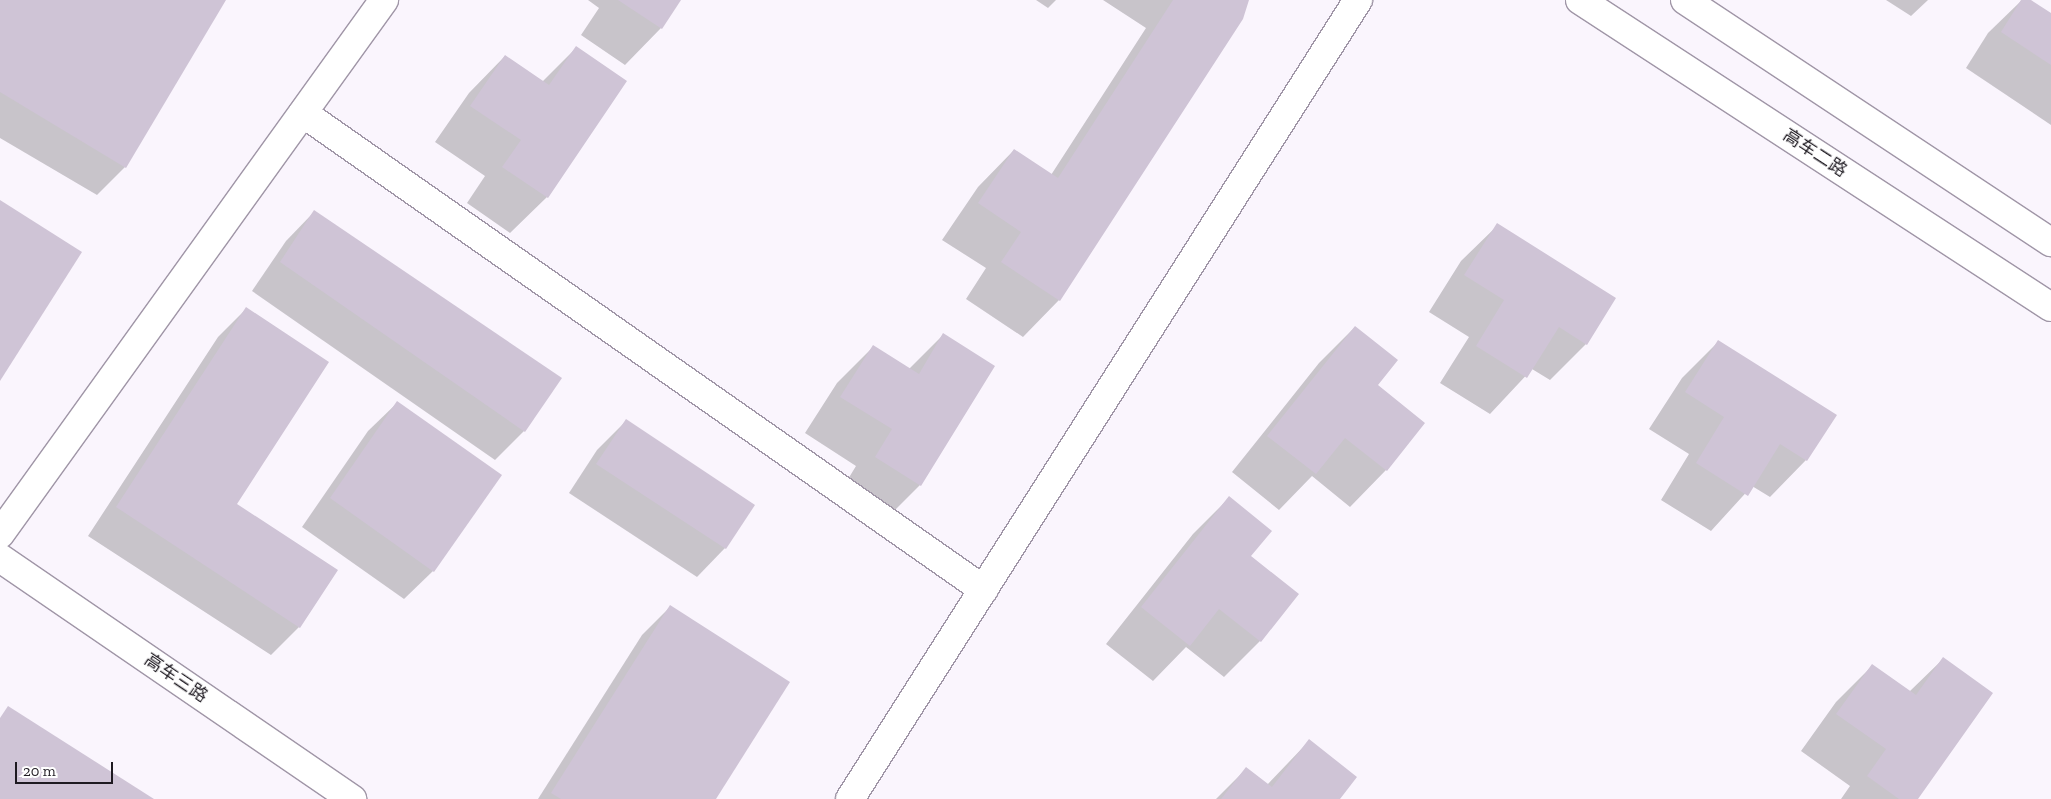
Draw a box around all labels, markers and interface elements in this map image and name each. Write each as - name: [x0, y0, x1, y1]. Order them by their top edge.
- street label: 高车二路: [1779, 124, 1851, 182]
- street label: 高车三路: [140, 649, 212, 707]
- scale bar: [18, 752, 115, 784]
- text: 20 m: [23, 762, 56, 780]

